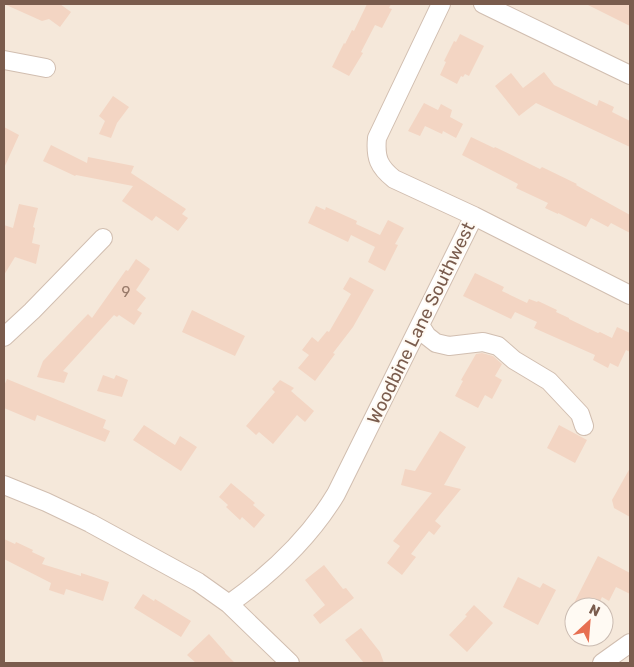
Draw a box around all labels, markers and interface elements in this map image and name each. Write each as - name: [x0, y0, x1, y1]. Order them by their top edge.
- street label: Woodbine Lane Southwest: [362, 218, 480, 428]
- house number: 9: [122, 283, 131, 301]
- north arrow: [564, 597, 614, 647]
- text: N: [586, 601, 603, 621]

